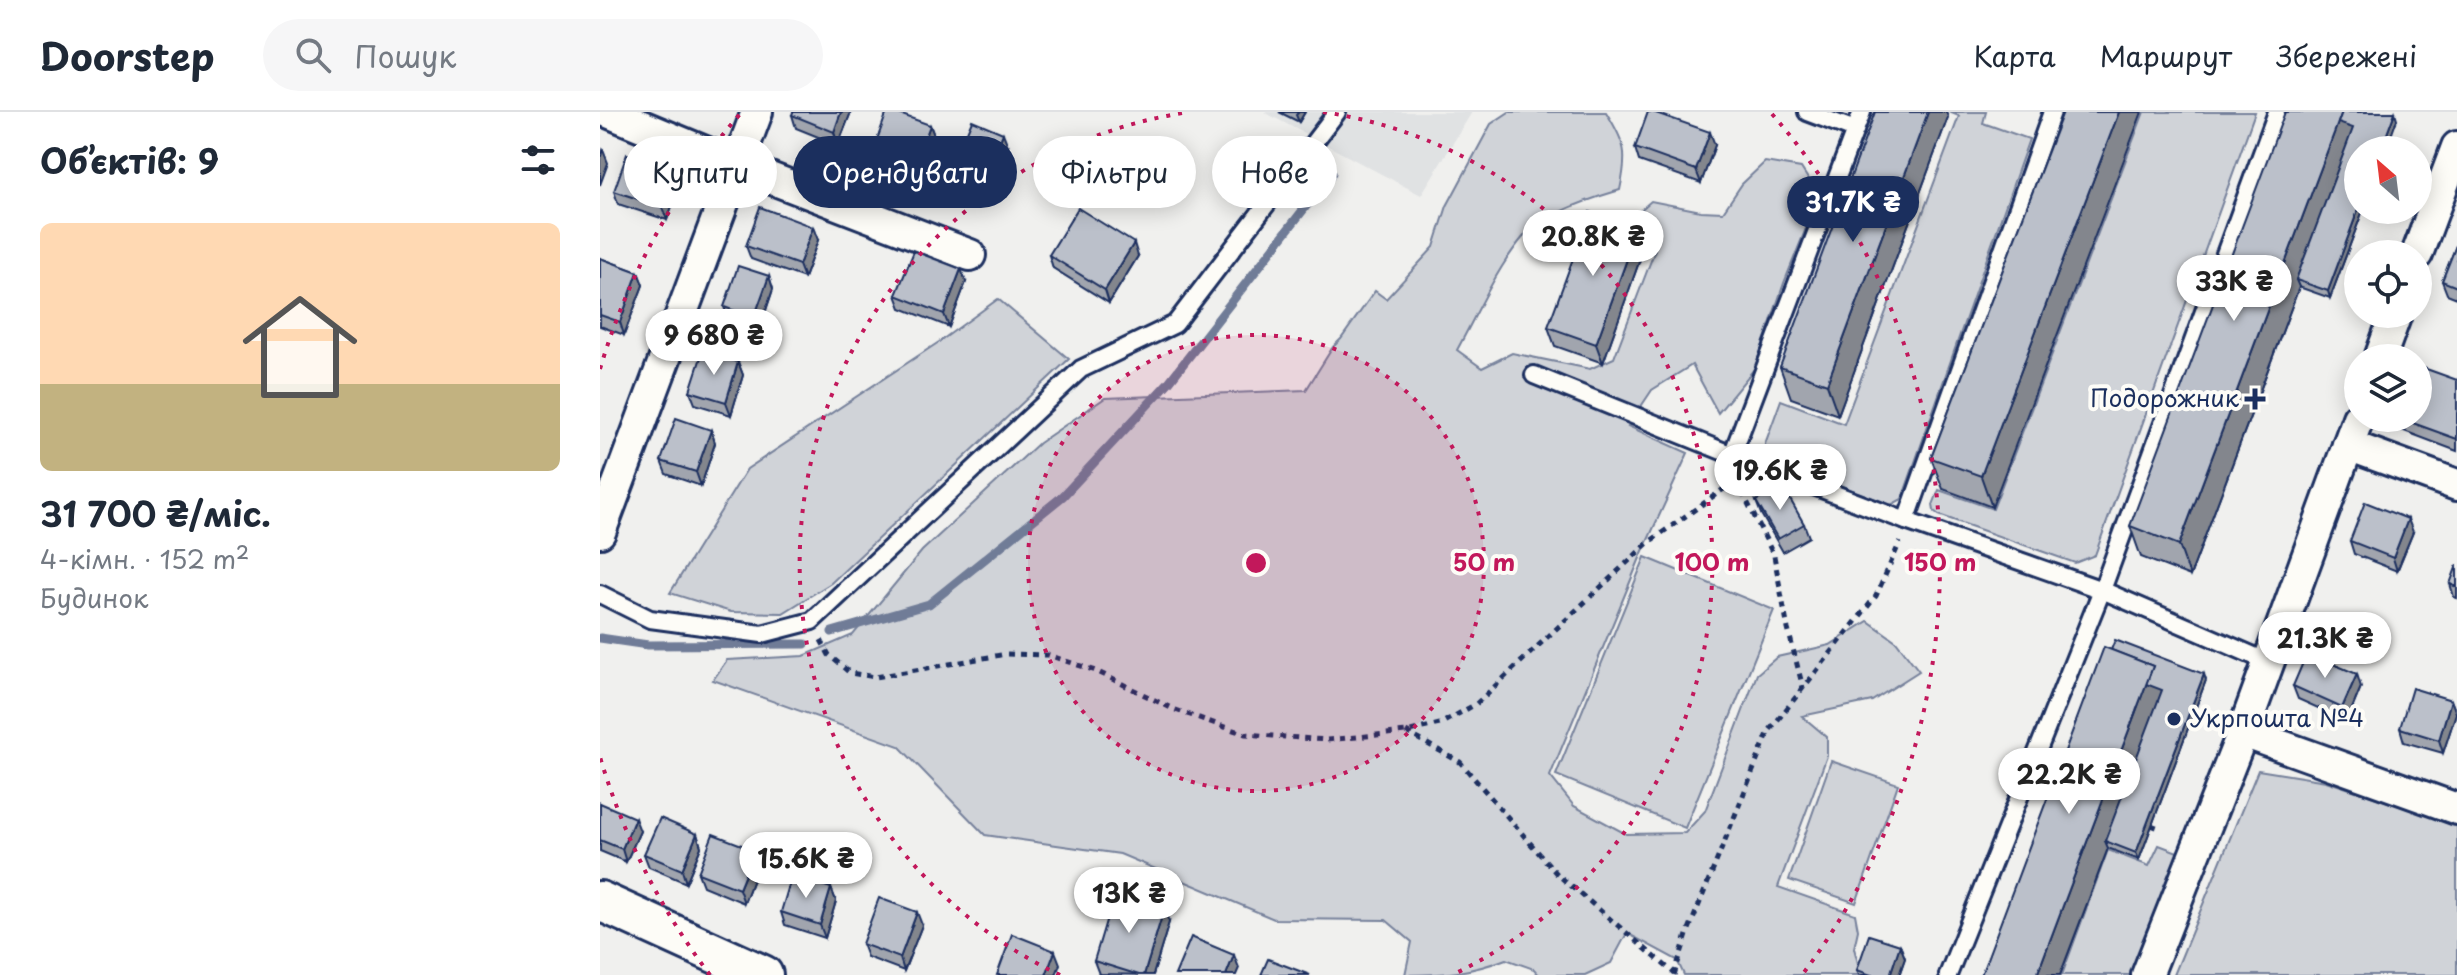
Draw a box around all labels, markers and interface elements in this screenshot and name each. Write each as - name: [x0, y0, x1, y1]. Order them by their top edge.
- search box: [263, 19, 823, 91]
- text: Doorstep: [40, 27, 215, 84]
- icon: search: [291, 33, 335, 77]
- text: Пошук: [355, 33, 456, 78]
- text: Карта: [1973, 34, 2056, 77]
- text: Маршрут: [2100, 34, 2232, 77]
- text: Збережені: [2276, 34, 2417, 77]
- text: Об’єктів: 9: [40, 134, 219, 186]
- chip: Купити: [624, 136, 777, 208]
- chip: Орендувати: [793, 136, 1017, 208]
- chip: Фільтри: [1033, 136, 1196, 208]
- chip: Нове: [1212, 136, 1337, 208]
- north arrow: [2344, 136, 2432, 224]
- map controls: [2344, 136, 2432, 432]
- icon: filters: [516, 138, 560, 182]
- pin: 31.7K ₴: [1779, 176, 1927, 244]
- text: 31.7K ₴: [1805, 182, 1901, 221]
- pin: 20.8K ₴: [1519, 210, 1667, 278]
- text: 20.8K ₴: [1541, 216, 1645, 255]
- button: locate: [2344, 240, 2432, 328]
- pin: 33K ₴: [2178, 255, 2290, 323]
- text: 33K ₴: [2195, 261, 2273, 300]
- icon: home: [228, 275, 372, 419]
- pin: 9 680 ₴: [640, 309, 788, 377]
- text: 9 680 ₴: [664, 315, 764, 354]
- button: layers: [2344, 344, 2432, 432]
- place label: Подорожник: [2090, 379, 2240, 415]
- marker: Подорожник: [2246, 390, 2264, 408]
- pin: 19.6K ₴: [1706, 444, 1854, 512]
- text: 19.6K ₴: [1732, 450, 1828, 489]
- text: 31 700 ₴/міс.: [40, 487, 271, 539]
- text: 4-кімн. · 152 m²: [40, 539, 250, 578]
- text: 50 m: [1453, 543, 1515, 579]
- text: 100 m: [1675, 543, 1749, 579]
- text: 150 m: [1904, 543, 1976, 579]
- centre of rings: [1242, 549, 1270, 577]
- text: Будинок: [40, 578, 148, 617]
- pin: 21.3K ₴: [2251, 612, 2399, 680]
- text: 21.3K ₴: [2276, 618, 2374, 657]
- place label: Укрпошта №4: [2190, 699, 2364, 735]
- marker: Укрпошта №4: [2165, 710, 2183, 728]
- pin: 22.2K ₴: [1995, 748, 2143, 816]
- text: 22.2K ₴: [2016, 754, 2122, 793]
- pin: 15.6K ₴: [732, 832, 880, 900]
- text: 15.6K ₴: [757, 838, 855, 877]
- pin: 13K ₴: [1073, 867, 1185, 935]
- text: 13K ₴: [1092, 873, 1166, 912]

